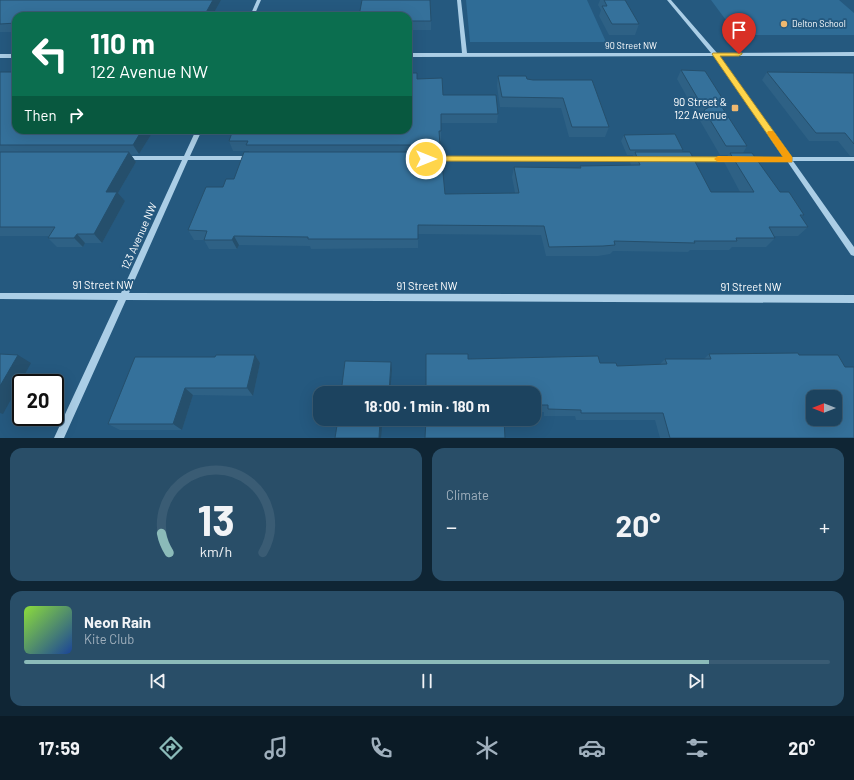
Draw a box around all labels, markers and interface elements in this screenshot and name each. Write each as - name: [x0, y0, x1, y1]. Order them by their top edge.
- pin: [722, 13, 756, 54]
- place label: Delton School: [792, 18, 846, 29]
- icon: arrive: [728, 19, 750, 41]
- marker: Delton School: [779, 19, 789, 29]
- text: 110 m: [90, 26, 155, 60]
- icon: left: [24, 28, 76, 80]
- street label: 90 Street NW: [605, 40, 657, 51]
- text: 122 Avenue NW: [90, 60, 208, 82]
- place label: 90 Street & 122 Avenue: [673, 95, 727, 121]
- marker: 90 Street & 122 Avenue: [730, 103, 740, 113]
- icon: right: [65, 104, 87, 126]
- text: Then: [24, 106, 57, 124]
- position arrow: [405, 138, 447, 180]
- street label: 123 Avenue NW: [118, 200, 159, 271]
- street label: 91 Street NW: [73, 278, 134, 291]
- street label: 91 Street NW: [397, 279, 458, 292]
- street label: 91 Street NW: [721, 280, 782, 293]
- speed limit sign: 20: [12, 374, 64, 426]
- north arrow: [806, 390, 842, 426]
- map controls: [806, 390, 842, 426]
- text: 18:00 · 1 min · 180 m: [364, 397, 490, 415]
- text: Climate: [446, 487, 489, 503]
- text: 13: [197, 493, 235, 543]
- text: 20°: [615, 507, 661, 543]
- text: −: [446, 513, 457, 539]
- text: +: [819, 513, 830, 539]
- text: km/h: [200, 542, 232, 559]
- text: Neon Rain: [84, 613, 151, 631]
- text: Kite Club: [84, 631, 134, 647]
- icon: previous: [147, 670, 169, 692]
- icon: pause: [416, 670, 438, 692]
- icon: next: [685, 670, 707, 692]
- icon: directions: [157, 734, 185, 762]
- icon: music: [262, 734, 290, 762]
- icon: phone: [367, 734, 395, 762]
- icon: climate: [473, 734, 501, 762]
- icon: car: [578, 734, 606, 762]
- icon: filters: [683, 734, 711, 762]
- text: 17:59: [39, 737, 80, 759]
- text: 20°: [788, 737, 815, 759]

